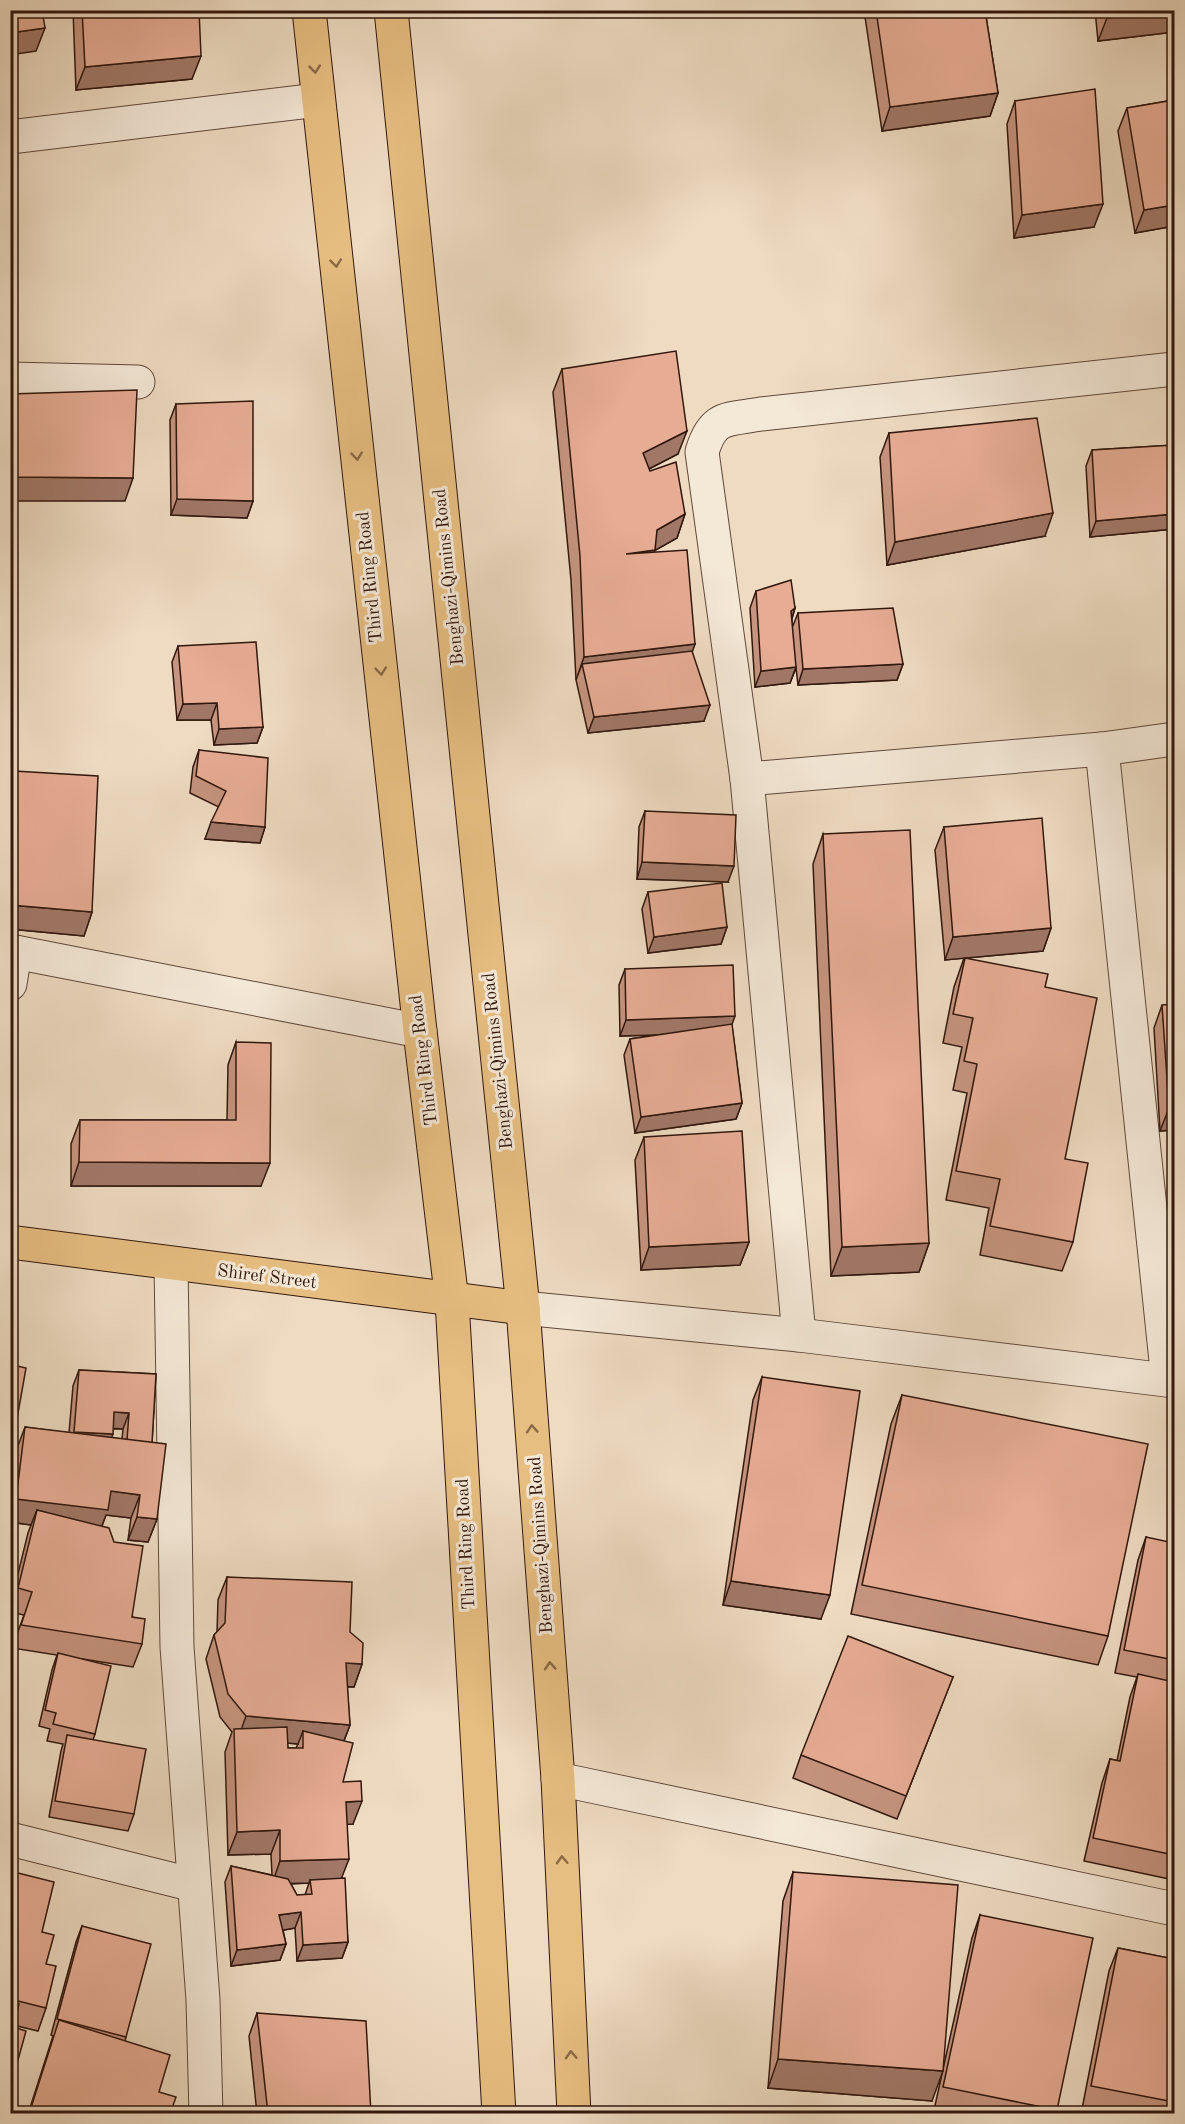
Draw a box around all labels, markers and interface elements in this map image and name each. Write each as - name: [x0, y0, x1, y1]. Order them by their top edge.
- one-way arrow: [308, 64, 321, 73]
- one-way arrow: [329, 258, 342, 267]
- one-way arrow: [350, 452, 363, 461]
- street label: Benghazi-Qimins Road: [431, 488, 467, 666]
- street label: Third Ring Road: [354, 511, 386, 643]
- one-way arrow: [374, 667, 386, 676]
- street label: Benghazi-Qimins Road: [480, 972, 516, 1150]
- street label: Third Ring Road: [407, 994, 441, 1126]
- street label: Shiref Street: [216, 1262, 318, 1292]
- one-way arrow: [526, 1425, 539, 1434]
- street label: Benghazi-Qimins Road: [526, 1456, 556, 1634]
- street label: Third Ring Road: [454, 1478, 478, 1610]
- one-way arrow: [544, 1661, 557, 1670]
- one-way arrow: [556, 1856, 569, 1865]
- one-way arrow: [565, 2051, 578, 2060]

